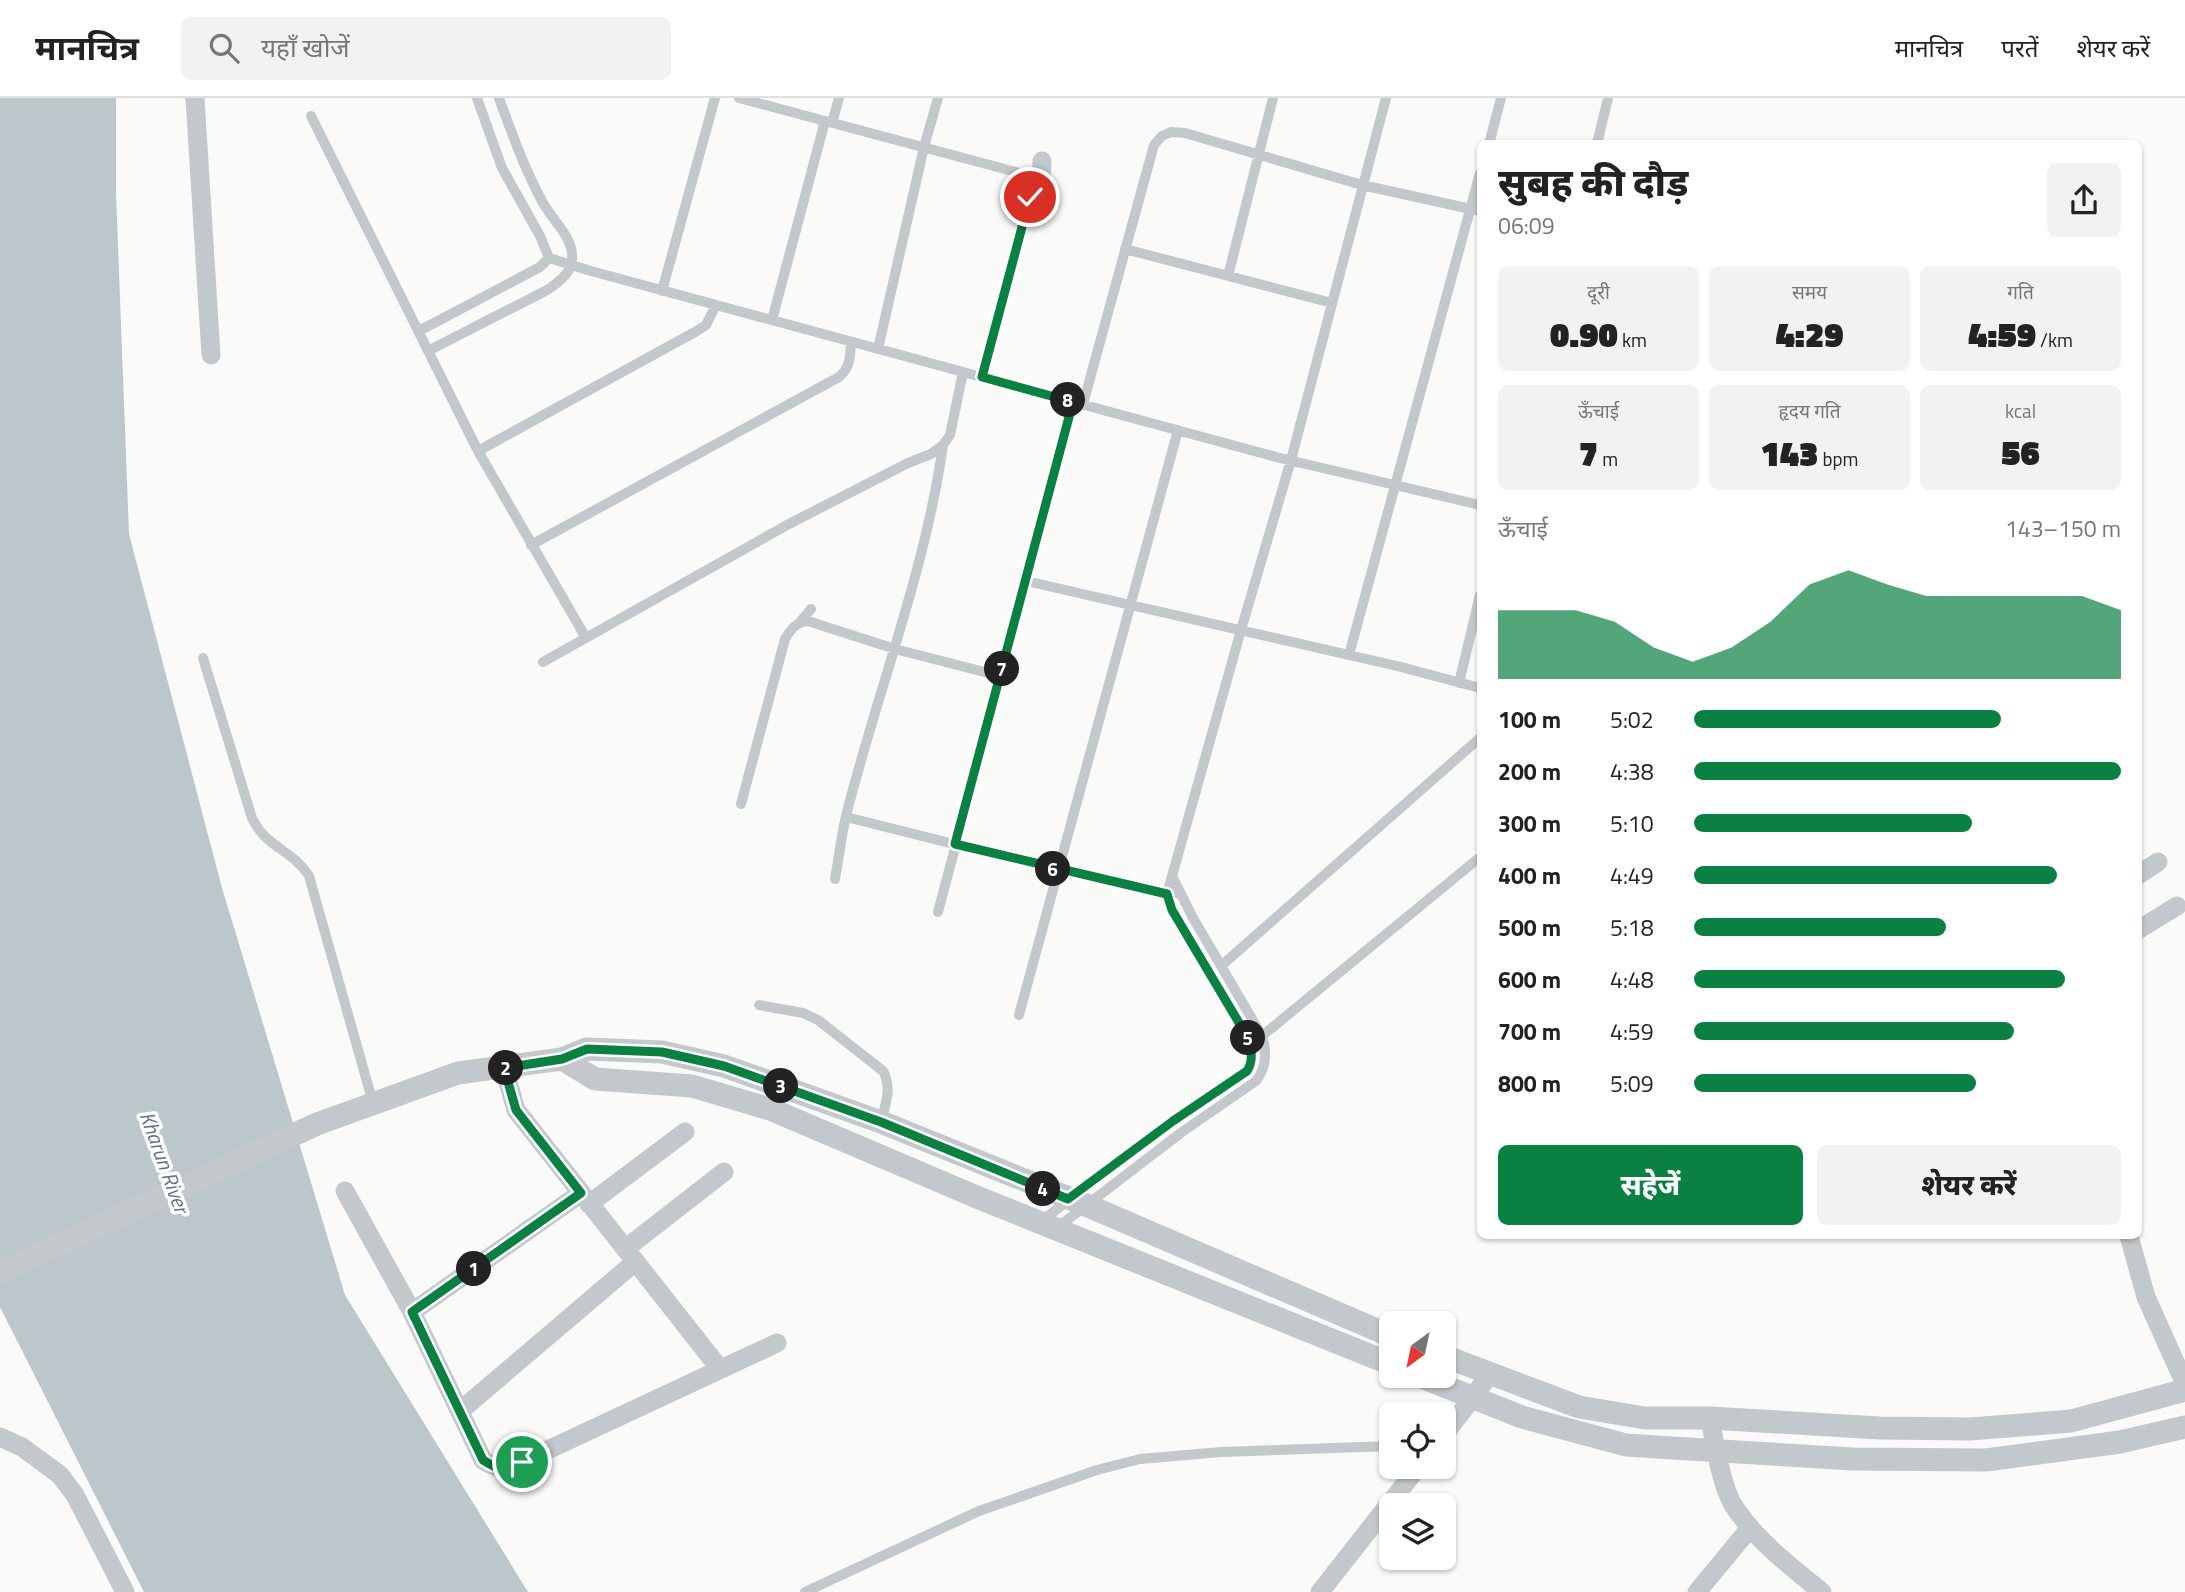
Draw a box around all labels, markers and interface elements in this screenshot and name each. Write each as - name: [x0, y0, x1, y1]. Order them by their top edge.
- search box: [181, 17, 671, 80]
- text: मानचित्र: [35, 23, 139, 73]
- text: यहाँ खोजें: [261, 28, 350, 67]
- icon: search: [205, 29, 243, 67]
- text: मानचित्र: [1895, 30, 1963, 66]
- text: परतें: [2001, 30, 2038, 66]
- text: शेयर करें: [2076, 30, 2150, 66]
- text: सुबह की दौड़: [1498, 153, 1688, 211]
- button: share: [2047, 163, 2121, 237]
- pin: [1000, 167, 1060, 227]
- icon: check: [1011, 178, 1049, 216]
- text: 06:09: [1498, 208, 1555, 243]
- text: दूरी: [1587, 277, 1610, 306]
- text: समय: [1792, 277, 1827, 306]
- text: गति: [2007, 277, 2034, 306]
- text: 0.90: [1550, 307, 1618, 361]
- text: 4:29: [1776, 307, 1843, 361]
- text: 4:59: [1968, 307, 2036, 361]
- text: km: [1618, 325, 1647, 354]
- text: /km: [2036, 325, 2073, 354]
- pin: 8: [1050, 382, 1086, 418]
- text: 8: [1062, 385, 1073, 414]
- text: ऊँचाई: [1578, 396, 1619, 425]
- text: हृदय गति: [1778, 396, 1841, 425]
- text: kcal: [2005, 396, 2036, 425]
- text: 56: [2001, 425, 2040, 479]
- text: 7: [1579, 426, 1598, 480]
- text: 143: [1761, 426, 1818, 480]
- text: m: [1598, 444, 1618, 473]
- text: bpm: [1818, 444, 1858, 473]
- text: ऊँचाई: [1498, 511, 1548, 546]
- text: 143–150 m: [2005, 511, 2121, 546]
- pin: 7: [984, 652, 1020, 686]
- text: 7: [996, 654, 1007, 683]
- text: 100 m: [1498, 702, 1561, 737]
- text: 5:02: [1610, 702, 1654, 737]
- text: 200 m: [1498, 754, 1561, 789]
- text: 4:38: [1610, 754, 1654, 789]
- text: 300 m: [1498, 806, 1561, 841]
- text: 5:10: [1610, 806, 1654, 841]
- pin: 6: [1036, 852, 1070, 886]
- text: 6: [1047, 854, 1058, 883]
- text: 400 m: [1498, 858, 1561, 893]
- text: 4:49: [1610, 858, 1654, 893]
- text: 500 m: [1498, 910, 1561, 945]
- text: 5:18: [1610, 910, 1654, 945]
- text: 600 m: [1498, 962, 1561, 997]
- text: 4:48: [1610, 962, 1654, 997]
- text: 700 m: [1498, 1014, 1561, 1049]
- text: 4:59: [1610, 1014, 1654, 1049]
- pin: 5: [1230, 1020, 1266, 1056]
- text: 5: [1242, 1023, 1253, 1052]
- pin: 2: [489, 1051, 524, 1086]
- text: 2: [500, 1053, 511, 1082]
- text: 800 m: [1498, 1066, 1561, 1101]
- text: 5:09: [1610, 1066, 1654, 1101]
- pin: 3: [764, 1068, 798, 1104]
- text: 3: [775, 1071, 786, 1100]
- water label: Kharun River: [132, 1107, 199, 1219]
- button: सहेजें: [1498, 1145, 1803, 1225]
- button: शेयर करें: [1817, 1145, 2121, 1225]
- pin: 4: [1026, 1172, 1060, 1206]
- text: 4: [1037, 1174, 1048, 1203]
- pin: 1: [456, 1252, 491, 1286]
- text: 1: [468, 1254, 479, 1283]
- north arrow: [1379, 1311, 1456, 1388]
- map controls: [1379, 1311, 1456, 1570]
- button: locate: [1379, 1402, 1456, 1479]
- pin: [492, 1432, 552, 1492]
- icon: arrive: [503, 1443, 541, 1481]
- button: layers: [1379, 1493, 1456, 1570]

